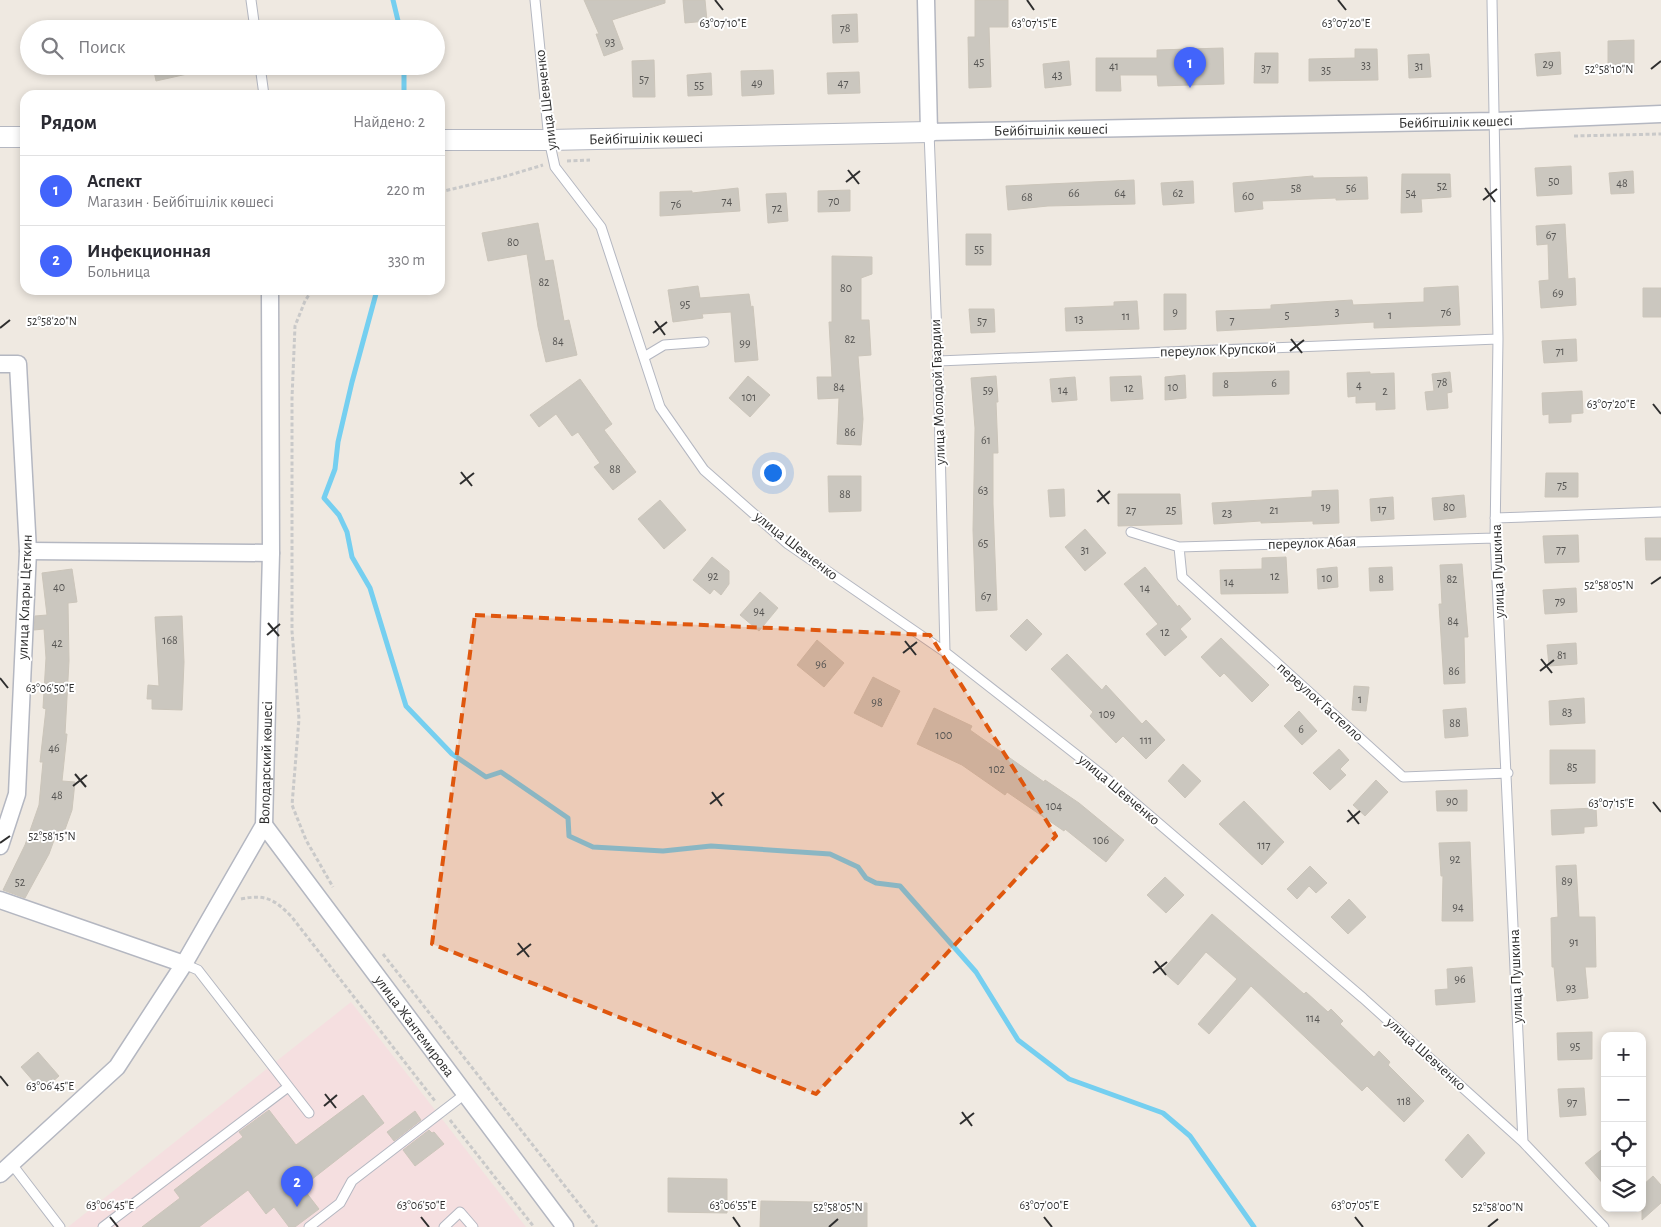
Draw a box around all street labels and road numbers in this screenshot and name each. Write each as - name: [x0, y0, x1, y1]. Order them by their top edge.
- street label: улица Шевченко: [532, 49, 560, 152]
- street label: Бейбітшілік көшесі: [1399, 113, 1513, 130]
- street label: Бейбітшілік көшесі: [994, 121, 1108, 138]
- street label: Бейбітшілік көшесі: [589, 129, 703, 147]
- street label: улица Молодой Гвардии: [928, 319, 948, 466]
- street label: переулок Крупской: [1159, 340, 1277, 360]
- street label: улица Шевченко: [751, 508, 841, 583]
- street label: улица Пушкина: [1489, 524, 1507, 619]
- street label: улица Клары Цеткин: [15, 534, 35, 661]
- street label: переулок Абая: [1267, 534, 1357, 552]
- street label: переулок Гастелло: [1274, 660, 1366, 744]
- street label: Володарский көшесі: [257, 701, 275, 825]
- street label: улица Шевченко: [1075, 751, 1163, 828]
- street label: улица Пушкина: [1507, 929, 1525, 1024]
- street label: улица Жантемирова: [371, 971, 457, 1080]
- street label: улица Шевченко: [1383, 1014, 1469, 1093]

